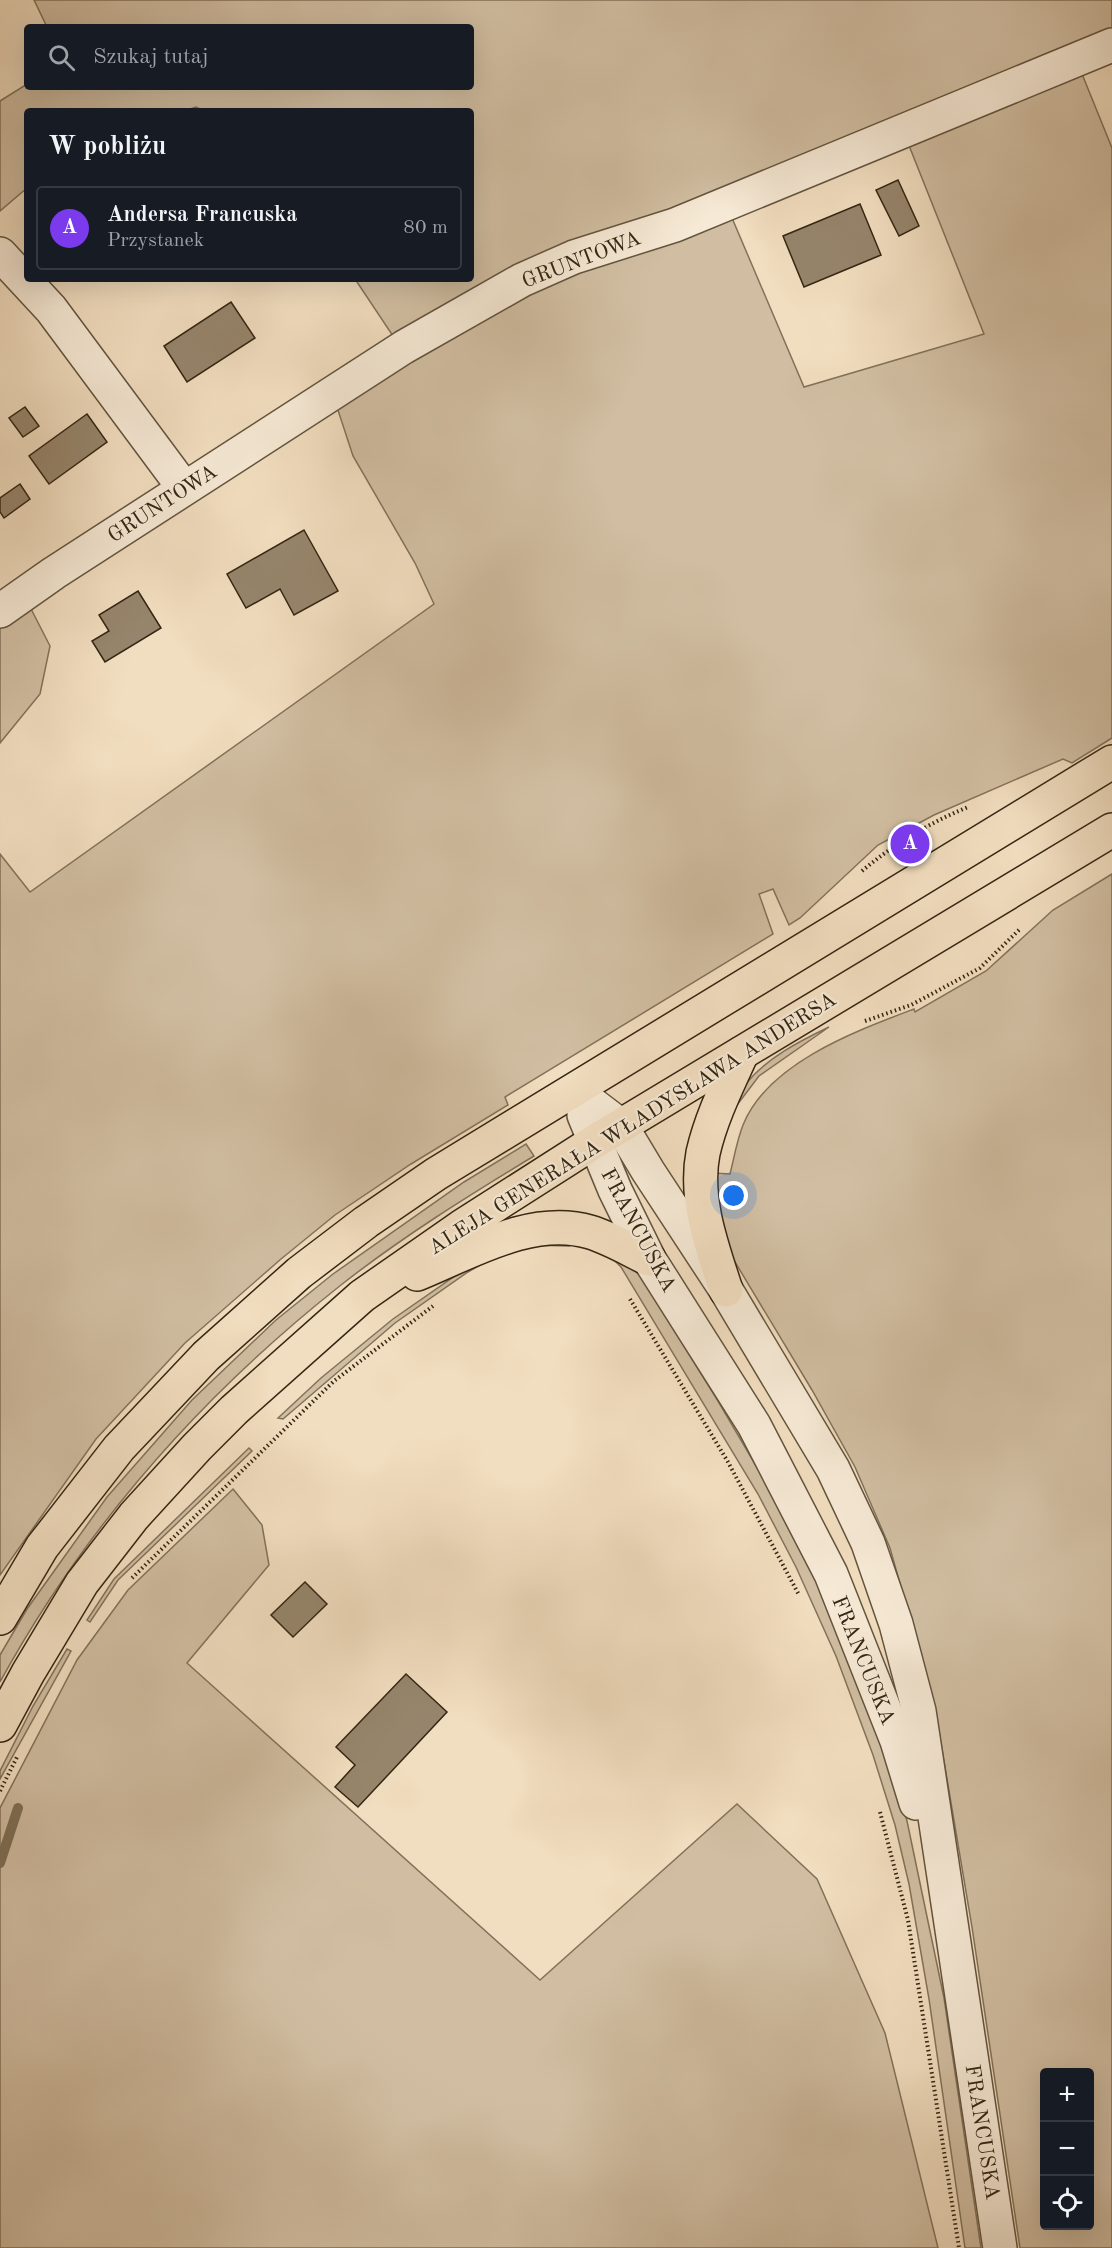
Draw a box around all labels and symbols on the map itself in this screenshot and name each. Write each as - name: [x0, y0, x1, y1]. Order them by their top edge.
- street label: GRUNTOWA: [519, 228, 644, 293]
- street label: GRUNTOWA: [105, 461, 221, 547]
- pin: A: [890, 822, 930, 866]
- street label: ALEJA GENERAŁA WŁADYSŁAWA ANDERSA: [425, 989, 840, 1259]
- street label: FRANCUSKA: [596, 1165, 679, 1296]
- your location: [719, 1181, 748, 1210]
- street label: FRANCUSKA: [827, 1593, 898, 1728]
- street label: FRANCUSKA: [960, 2063, 1003, 2201]

